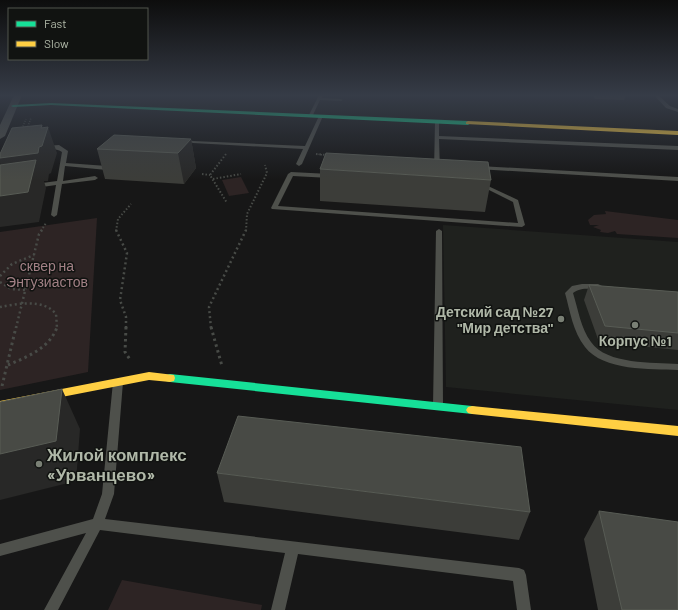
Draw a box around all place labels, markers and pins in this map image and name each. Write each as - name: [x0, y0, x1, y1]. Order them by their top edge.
- place label: Детский сад №27 "Мир детства": [436, 303, 553, 336]
- marker: Детский сад №27 "Мир детства": [556, 314, 566, 324]
- marker: Корпус №1: [630, 320, 640, 330]
- place label: Корпус №1: [599, 332, 671, 349]
- place label: Жилой комплекс «Урванцево»: [46, 444, 187, 484]
- marker: Жилой комплекс «Урванцево»: [34, 459, 44, 469]

